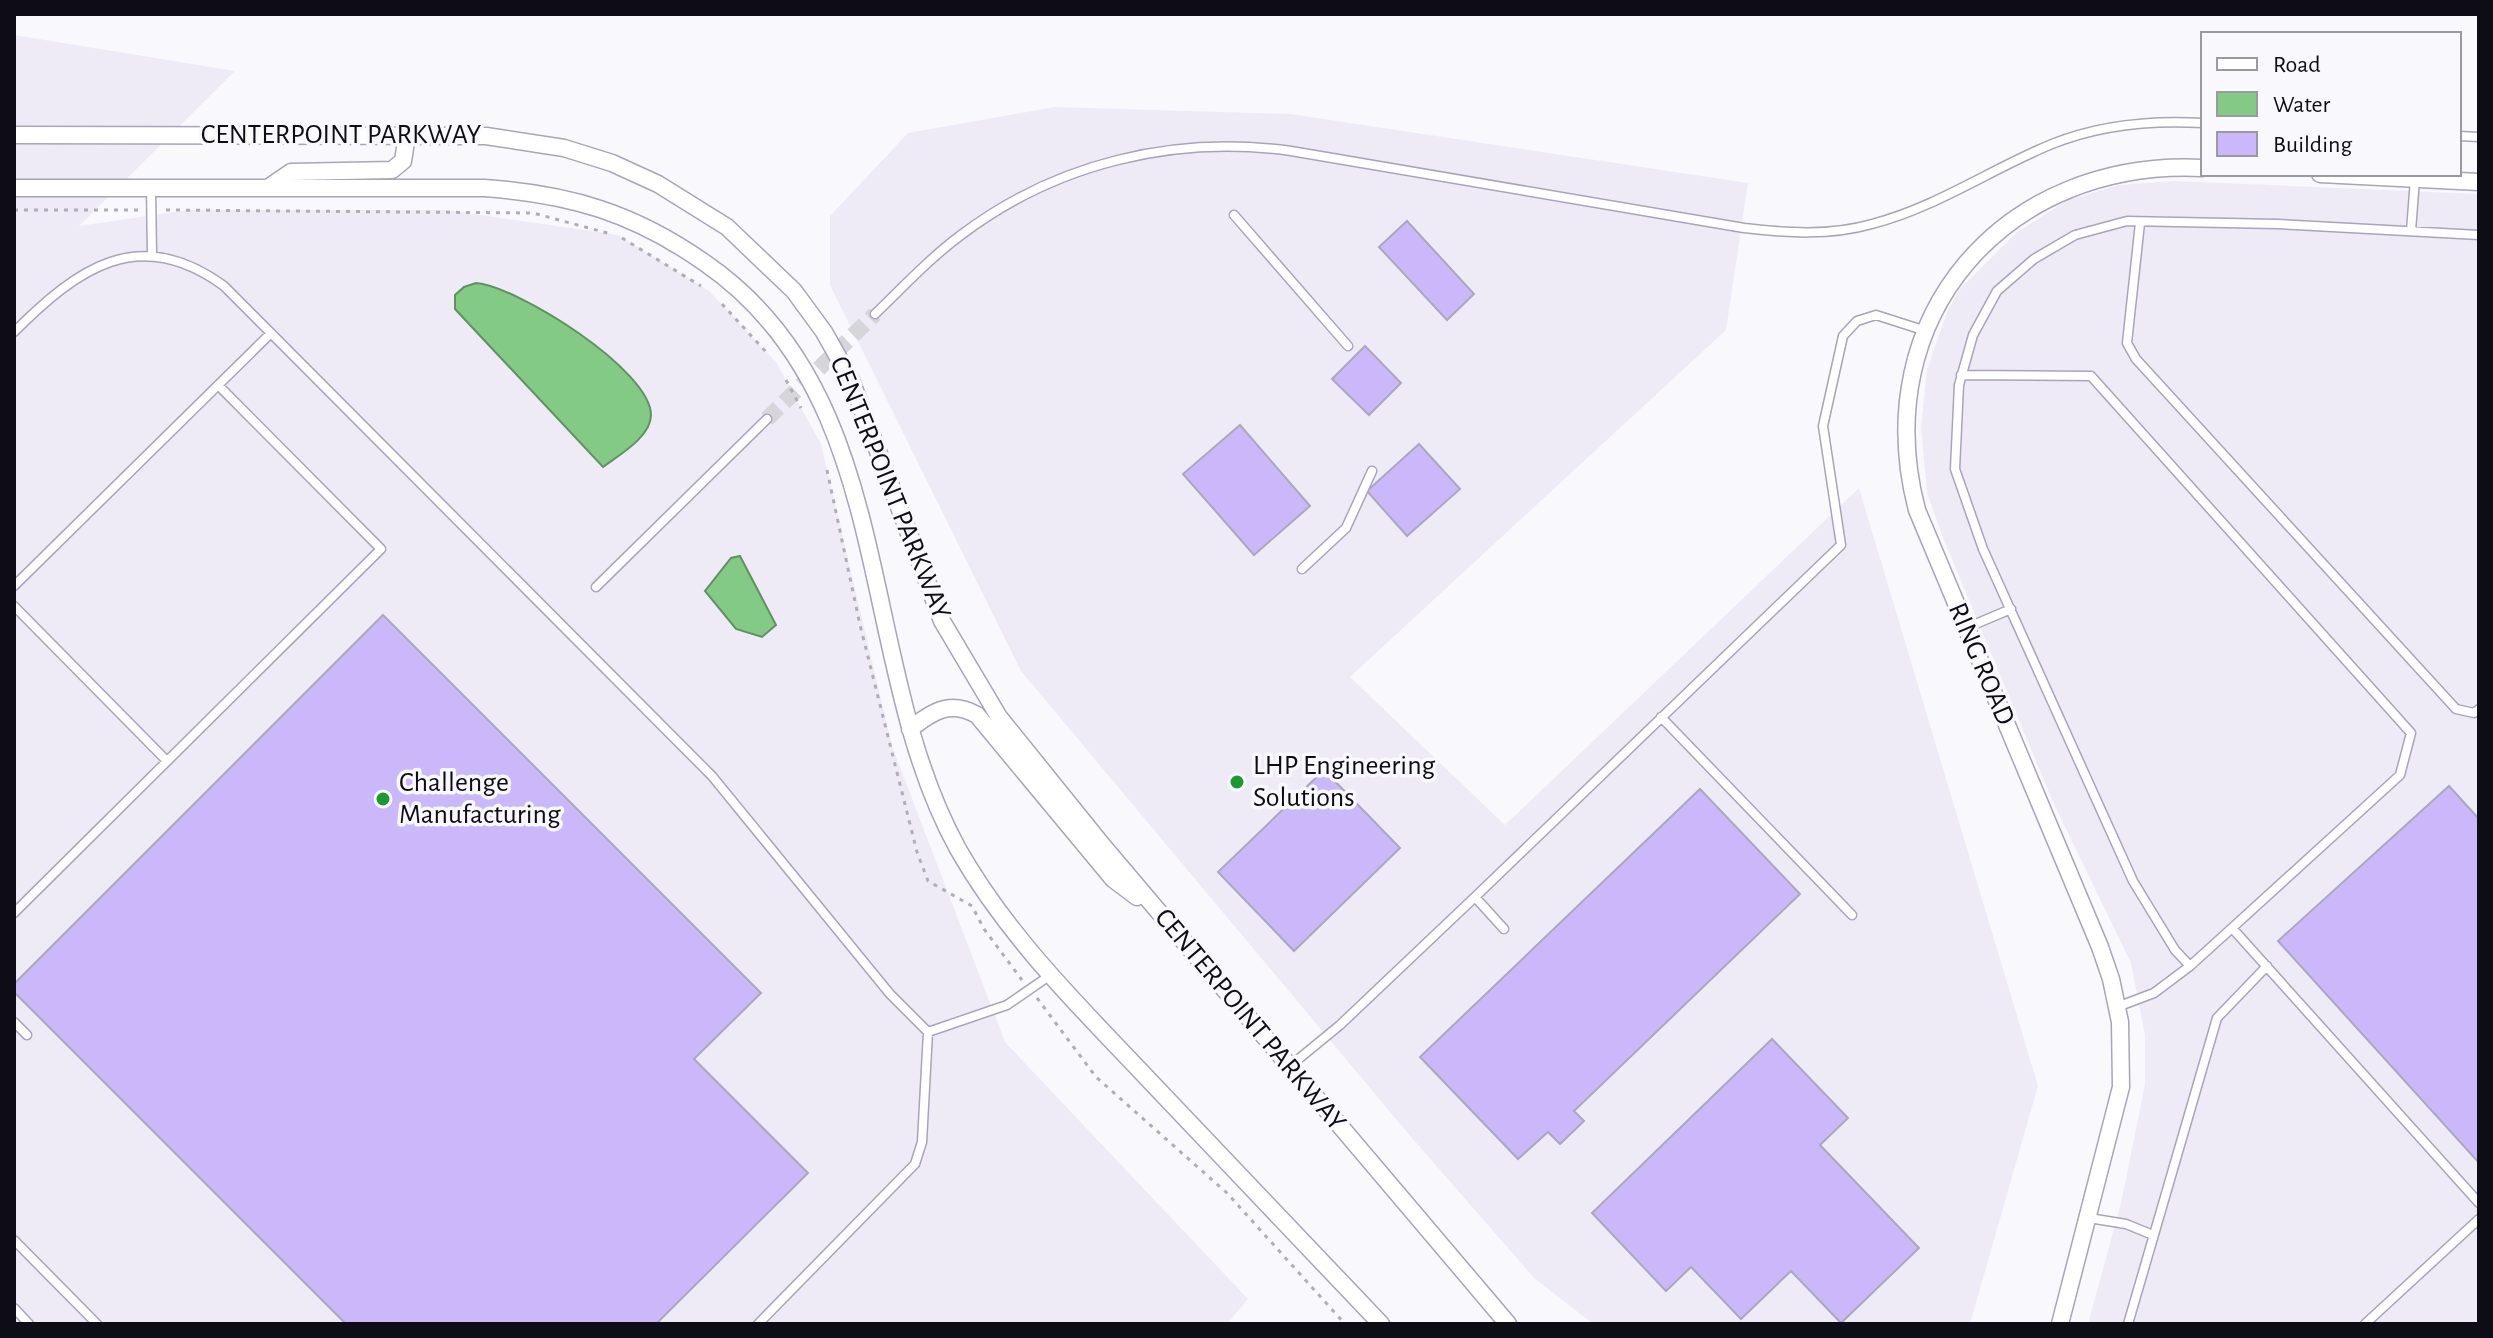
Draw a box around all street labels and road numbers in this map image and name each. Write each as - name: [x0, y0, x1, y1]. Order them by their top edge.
- street label: CENTERPOINT PARKWAY: [201, 121, 482, 149]
- street label: CENTERPOINT PARKWAY: [824, 353, 956, 624]
- street label: RING ROAD: [1943, 599, 2019, 729]
- street label: CENTERPOINT PARKWAY: [1149, 903, 1351, 1137]

